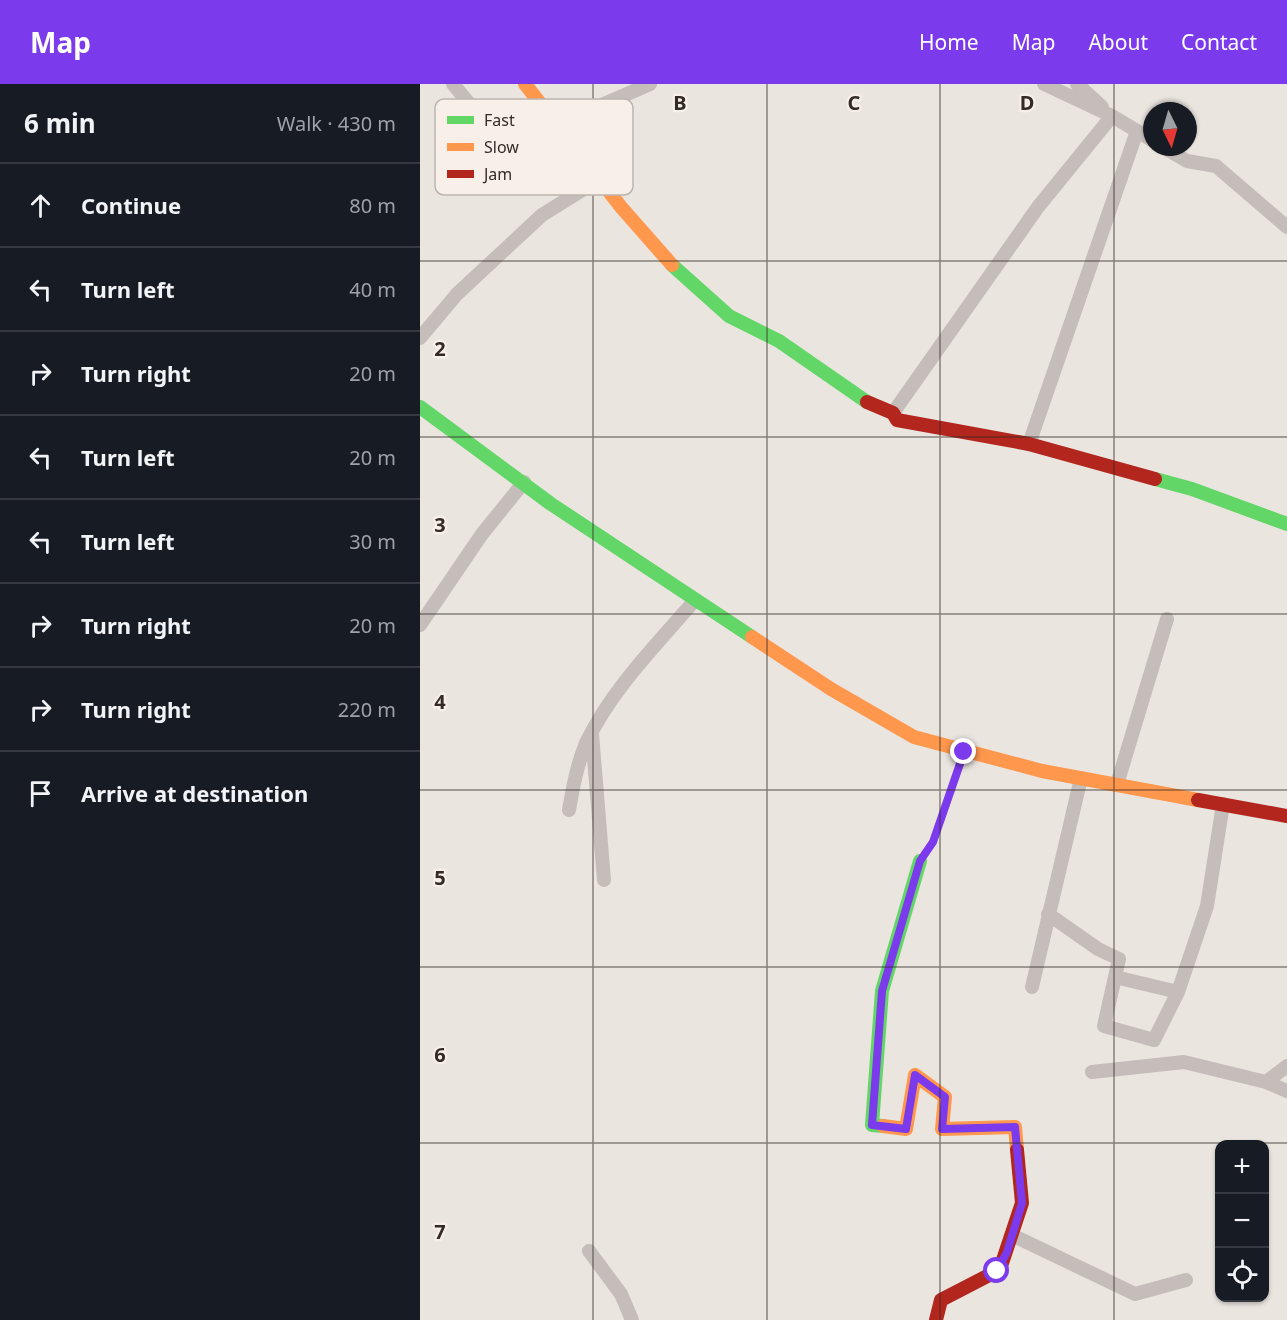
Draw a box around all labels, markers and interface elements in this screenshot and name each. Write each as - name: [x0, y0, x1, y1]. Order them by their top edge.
- text: Map: [30, 23, 91, 61]
- text: Home: [919, 28, 979, 56]
- text: Map: [1012, 28, 1055, 56]
- text: About: [1088, 28, 1148, 56]
- text: Contact: [1181, 28, 1257, 56]
- text: B: [673, 89, 687, 116]
- text: C: [848, 89, 861, 116]
- text: D: [1020, 89, 1034, 116]
- legend: [435, 99, 633, 195]
- north arrow: [1143, 102, 1197, 156]
- text: 6 min: [24, 105, 96, 141]
- text: Fast: [484, 109, 515, 131]
- text: Walk · 430 m: [277, 110, 396, 137]
- text: Slow: [484, 136, 519, 158]
- text: Jam: [482, 163, 512, 185]
- icon: ahead: [24, 189, 57, 222]
- text: Continue: [81, 190, 181, 220]
- text: 80 m: [349, 192, 396, 219]
- icon: left: [24, 273, 57, 306]
- text: Turn left: [81, 274, 175, 304]
- text: 40 m: [349, 276, 396, 303]
- text: 2: [434, 335, 446, 362]
- icon: right: [24, 357, 57, 390]
- text: Turn right: [81, 358, 191, 388]
- text: 20 m: [349, 360, 396, 387]
- icon: left: [24, 441, 57, 474]
- text: Turn left: [81, 442, 175, 472]
- text: 20 m: [349, 444, 396, 471]
- text: 3: [434, 511, 446, 538]
- icon: left: [24, 525, 57, 558]
- text: Turn left: [81, 526, 175, 556]
- text: 30 m: [349, 528, 396, 555]
- icon: right: [24, 609, 57, 642]
- text: Turn right: [81, 610, 191, 640]
- text: 20 m: [349, 612, 396, 639]
- text: 4: [434, 688, 446, 715]
- icon: right: [24, 693, 57, 726]
- text: Turn right: [81, 694, 191, 724]
- text: 220 m: [338, 696, 396, 723]
- route end: [950, 738, 976, 764]
- icon: arrive: [24, 777, 57, 810]
- text: Arrive at destination: [81, 778, 308, 808]
- text: 5: [434, 864, 446, 891]
- text: 6: [434, 1041, 446, 1068]
- map controls: [1215, 1140, 1269, 1302]
- button: +: [1215, 1140, 1269, 1194]
- button: −: [1215, 1194, 1269, 1248]
- text: 7: [434, 1218, 446, 1245]
- button: locate: [1215, 1248, 1269, 1302]
- route start: [983, 1257, 1009, 1283]

